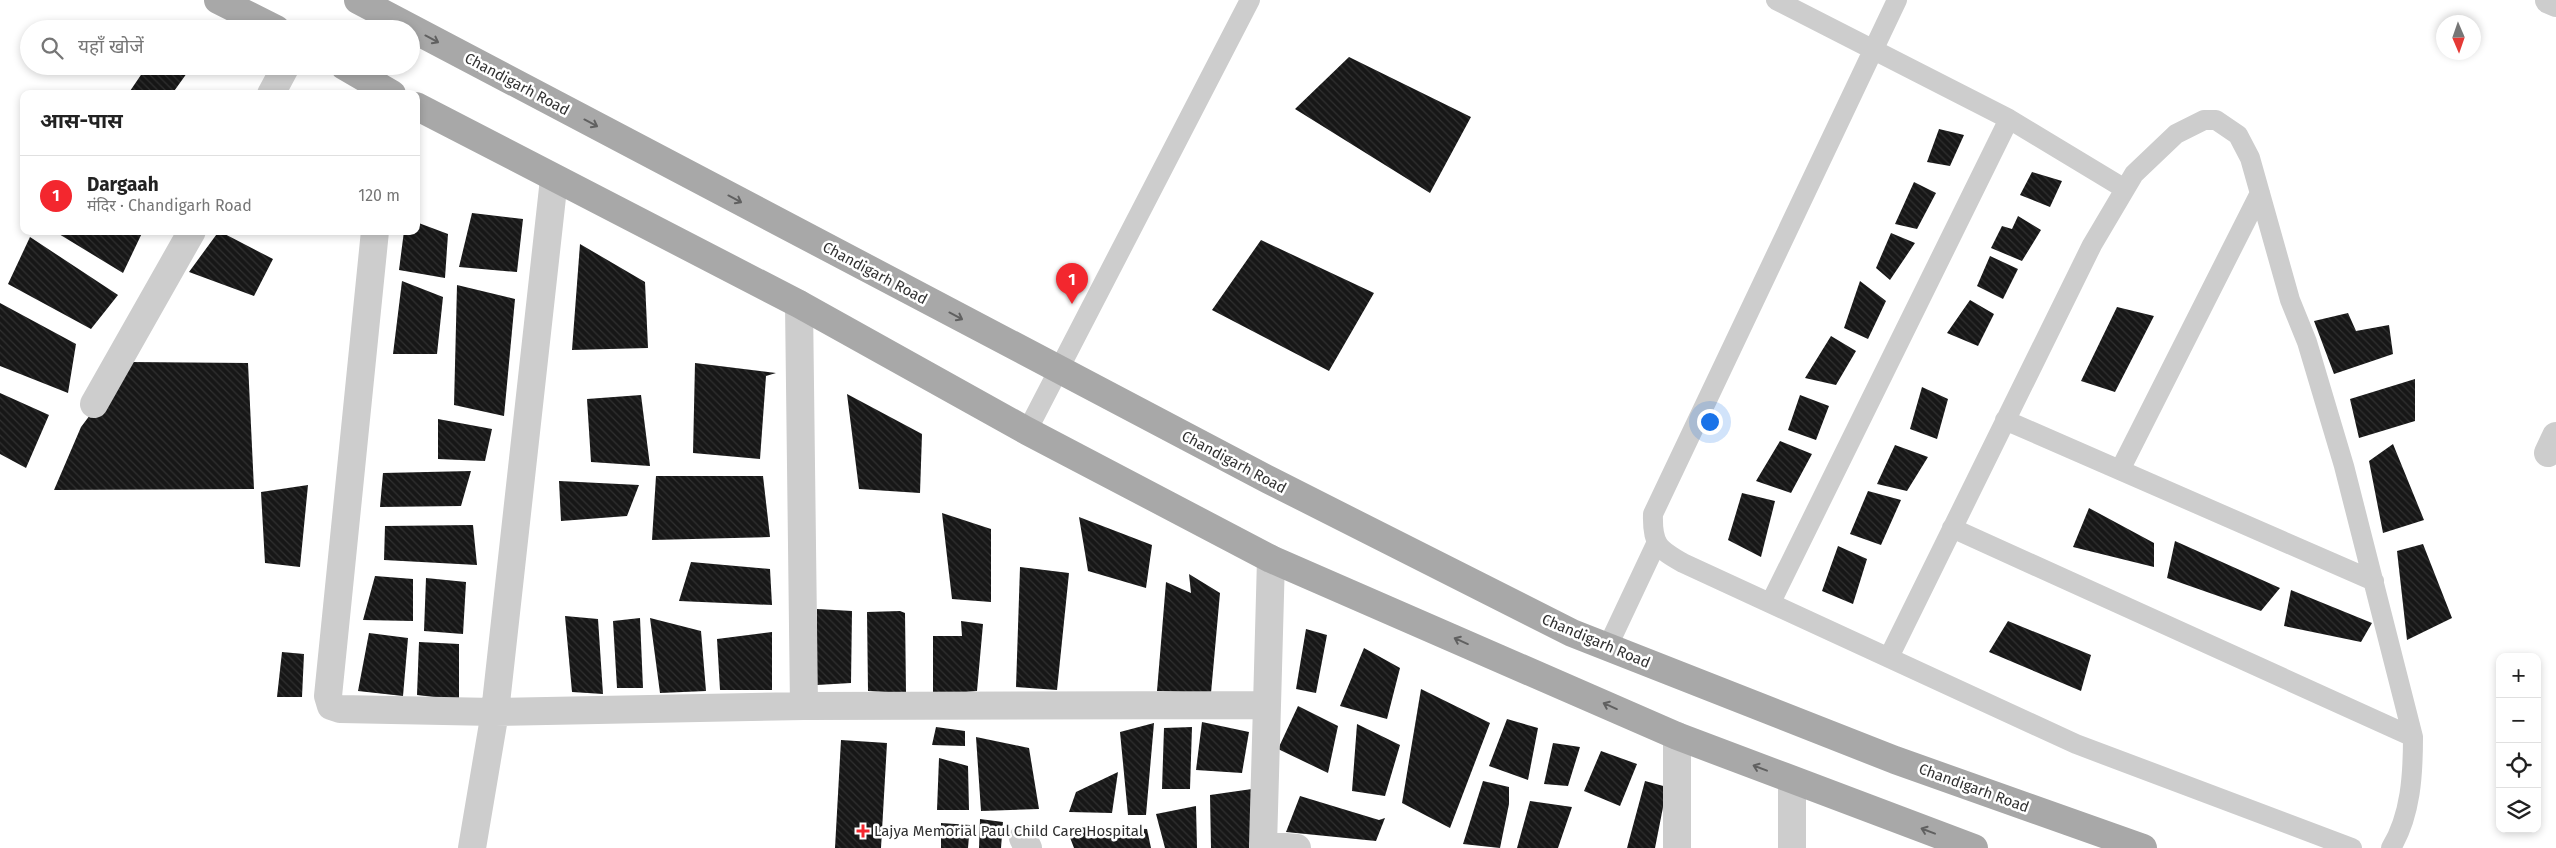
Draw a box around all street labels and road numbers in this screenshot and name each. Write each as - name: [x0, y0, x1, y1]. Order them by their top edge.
- street label: Chandigarh Road: [462, 49, 572, 119]
- street label: Chandigarh Road: [820, 238, 930, 308]
- street label: Chandigarh Road: [1179, 427, 1289, 497]
- street label: Chandigarh Road: [1539, 610, 1653, 672]
- street label: Chandigarh Road: [1916, 760, 2032, 816]

